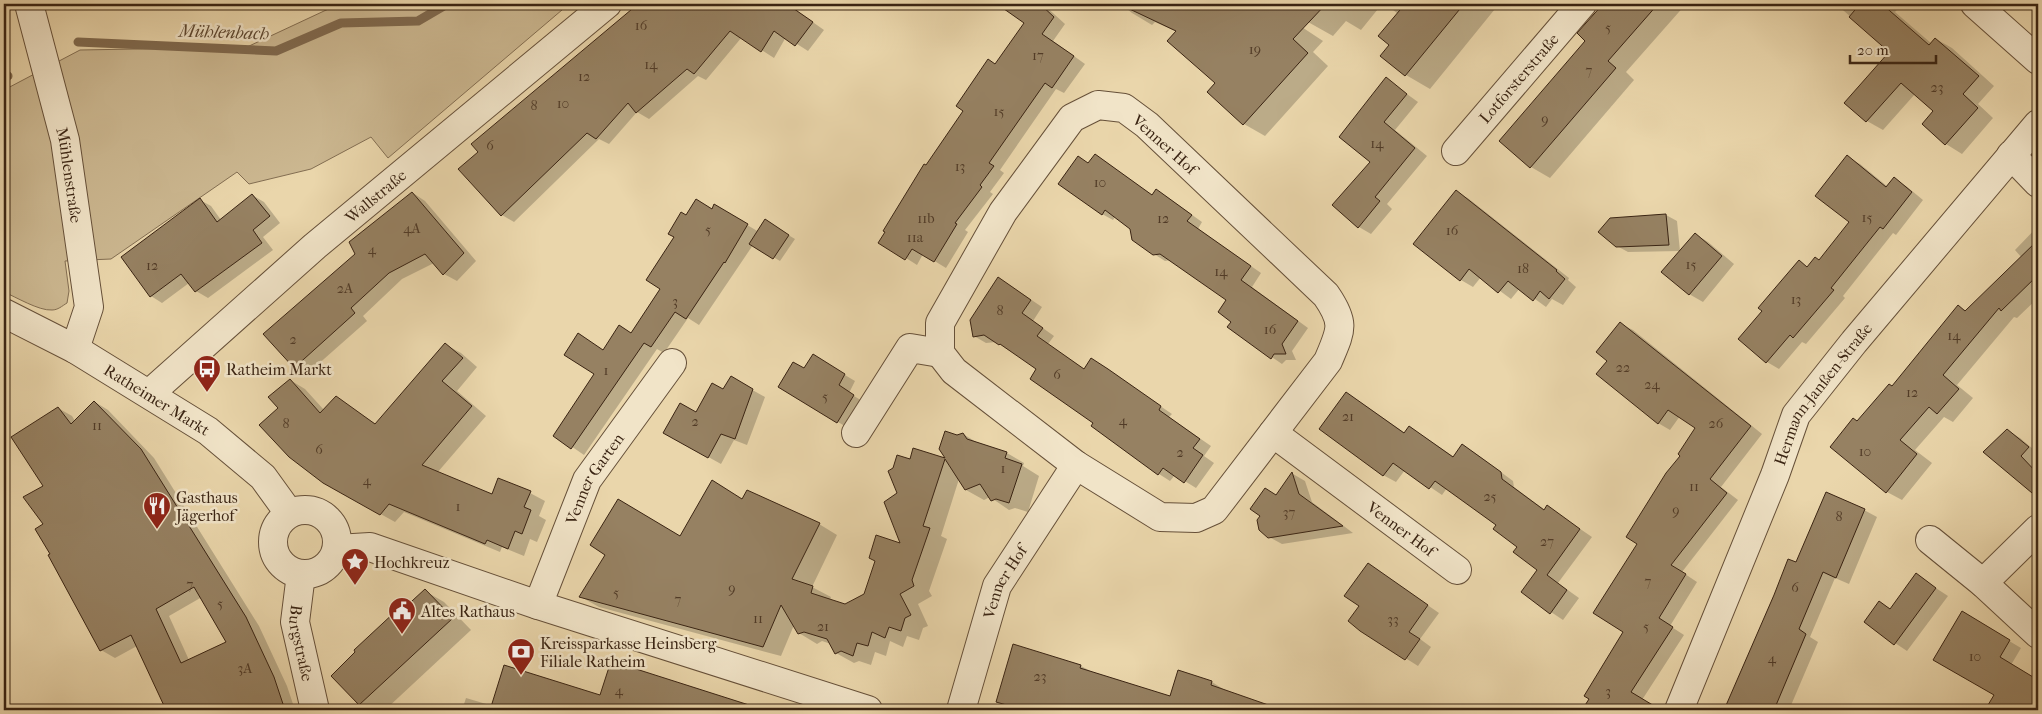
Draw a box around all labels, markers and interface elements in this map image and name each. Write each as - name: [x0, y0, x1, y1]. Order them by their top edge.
- house number: 16: [635, 17, 648, 34]
- house number: 5: [1605, 19, 1611, 36]
- water label: Mühlenbach: [177, 20, 269, 45]
- street label: Lotforsterstraße: [1475, 30, 1563, 127]
- scale bar: [1850, 32, 1936, 64]
- house number: 19: [1249, 41, 1261, 58]
- text: 20 m: [1857, 41, 1889, 59]
- house number: 17: [1032, 47, 1044, 64]
- house number: 14: [644, 56, 658, 73]
- house number: 7: [1586, 62, 1593, 79]
- house number: 12: [578, 68, 590, 85]
- house number: 23: [1931, 79, 1943, 96]
- house number: 10: [557, 95, 569, 112]
- house number: 8: [530, 97, 538, 114]
- house number: 15: [994, 103, 1005, 120]
- street label: Venner Hof: [1128, 110, 1203, 181]
- house number: 9: [1541, 111, 1549, 128]
- street label: Mühlenstraße: [52, 125, 86, 224]
- house number: 14: [1370, 135, 1384, 152]
- house number: 6: [486, 137, 494, 154]
- house number: 13: [955, 158, 965, 175]
- street label: Wallstraße: [341, 165, 410, 228]
- house number: 10: [1094, 174, 1106, 191]
- house number: 15: [1862, 209, 1873, 226]
- house number: 11b: [917, 210, 935, 227]
- house number: 12: [1157, 210, 1169, 227]
- house number: 4A: [403, 220, 422, 237]
- house number: 5: [705, 221, 711, 238]
- house number: 16: [1446, 222, 1459, 239]
- house number: 11a: [907, 229, 924, 246]
- house number: 4: [368, 241, 377, 258]
- house number: 15: [1686, 256, 1697, 273]
- house number: 12: [146, 257, 158, 274]
- house number: 18: [1517, 260, 1529, 277]
- house number: 14: [1214, 263, 1228, 280]
- house number: 2A: [337, 280, 354, 297]
- house number: 13: [1791, 291, 1801, 308]
- house number: 3: [672, 293, 678, 310]
- house number: 8: [996, 302, 1004, 319]
- street label: Hermann-Janßen-Straße: [1770, 319, 1876, 468]
- house number: 16: [1264, 321, 1277, 338]
- house number: 14: [1947, 327, 1961, 344]
- house number: 2: [289, 331, 297, 348]
- bus stop icon: Ratheim Markt: [192, 354, 222, 393]
- house number: 22: [1616, 359, 1630, 376]
- street label: Ratheimer Markt: [100, 360, 213, 440]
- place label: Ratheim Markt: [226, 360, 332, 379]
- house number: 1: [604, 362, 609, 379]
- house number: 6: [1053, 366, 1061, 383]
- house number: 24: [1644, 376, 1660, 393]
- house number: 12: [1906, 384, 1918, 401]
- house number: 5: [822, 388, 828, 405]
- house number: 21: [1342, 408, 1354, 425]
- house number: 4: [1119, 412, 1128, 429]
- house number: 2: [691, 413, 699, 430]
- house number: 8: [282, 415, 290, 432]
- house number: 26: [1709, 415, 1724, 432]
- house number: 11: [92, 417, 102, 434]
- street label: Venner Garten: [561, 429, 628, 528]
- house number: 6: [315, 441, 323, 458]
- house number: 10: [1859, 443, 1871, 460]
- house number: 2: [1176, 444, 1184, 461]
- house number: 1: [1001, 460, 1006, 477]
- house number: 4: [363, 472, 372, 489]
- house number: 11: [1689, 478, 1699, 495]
- place label: Gasthaus Jägerhof: [174, 488, 238, 525]
- house number: 25: [1483, 488, 1497, 505]
- restaurant icon: Gasthaus Jägerhof: [142, 491, 172, 530]
- street label: Venner Hof: [1363, 497, 1442, 563]
- house number: 1: [456, 498, 461, 515]
- house number: 9: [1672, 502, 1680, 519]
- house number: 37: [1283, 504, 1295, 521]
- house number: 8: [1835, 508, 1843, 525]
- house number: 27: [1540, 533, 1554, 550]
- street label: Venner Hof: [979, 539, 1033, 621]
- place icon: Hochkreuz: [340, 547, 370, 586]
- place label: Hochkreuz: [374, 553, 450, 572]
- house number: 7: [1645, 573, 1652, 590]
- house number: 7: [187, 576, 194, 593]
- house number: 6: [1791, 579, 1799, 596]
- house number: 9: [728, 580, 736, 597]
- house number: 5: [613, 584, 619, 601]
- house number: 7: [675, 591, 682, 608]
- house number: 5: [217, 595, 223, 612]
- public building icon: Altes Rathaus: [387, 596, 417, 635]
- place label: Altes Rathaus: [420, 602, 515, 621]
- street label: Burgstraße: [285, 604, 317, 683]
- house number: 11: [753, 610, 763, 627]
- house number: 33: [1387, 611, 1399, 628]
- house number: 21: [817, 618, 829, 635]
- house number: 5: [1643, 618, 1649, 635]
- place label: Kreissparkasse Heinsberg Filiale Ratheim: [540, 634, 717, 671]
- bank icon: Kreissparkasse Heinsberg Filiale Ratheim: [506, 637, 536, 676]
- house number: 10: [1969, 648, 1981, 665]
- house number: 4: [1768, 650, 1777, 667]
- house number: 3A: [238, 660, 253, 677]
- house number: 23: [1034, 668, 1046, 685]
- house number: 4: [615, 682, 624, 699]
- house number: 3: [1605, 683, 1611, 700]

